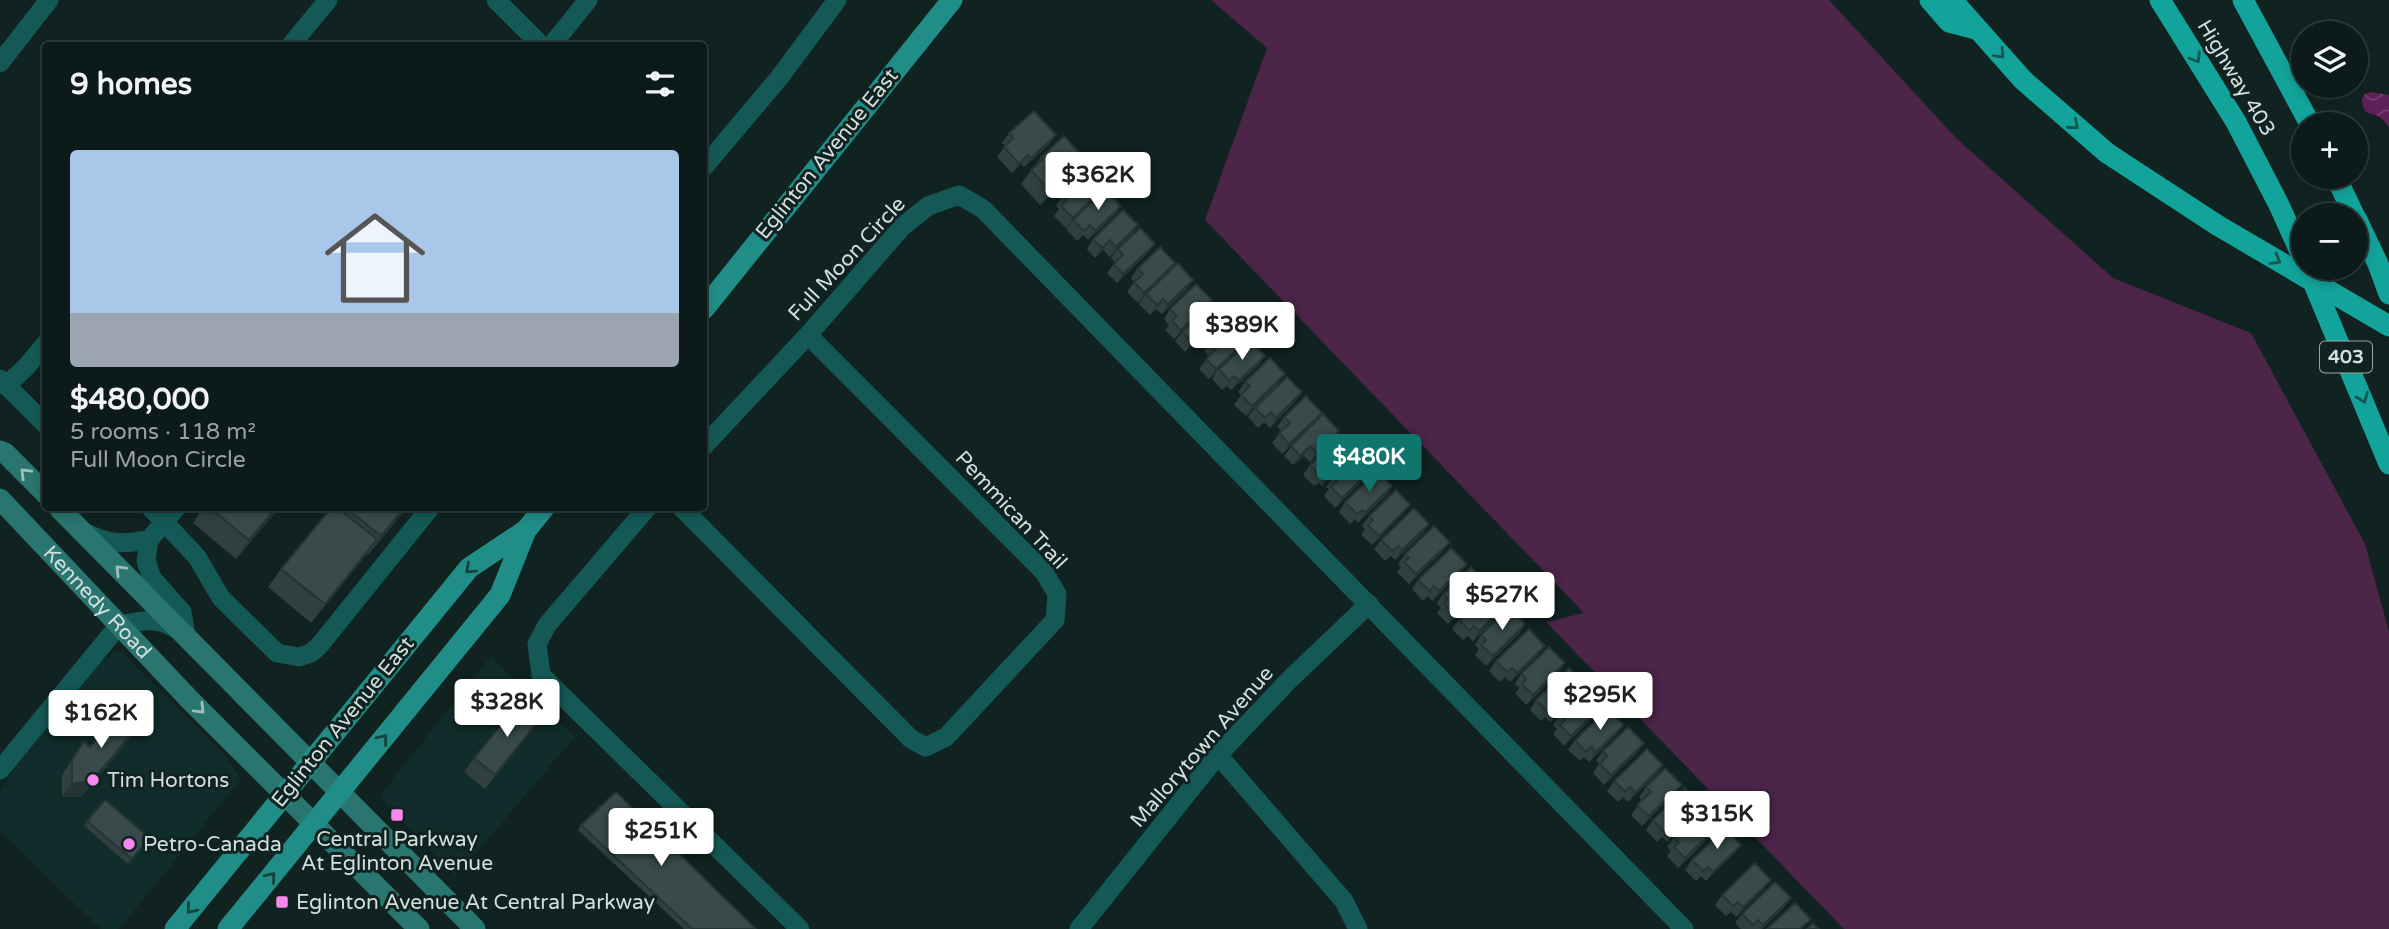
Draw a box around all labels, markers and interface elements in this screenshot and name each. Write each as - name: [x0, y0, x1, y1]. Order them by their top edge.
- street label: Highway 403: [2192, 15, 2280, 141]
- map controls: [2291, 21, 2368, 280]
- button: layers: [2291, 21, 2368, 98]
- one-way arrow: [1991, 46, 2004, 59]
- one-way arrow: [2187, 50, 2200, 63]
- street label: Eglinton Avenue East: [751, 64, 903, 244]
- icon: filters: [641, 65, 679, 103]
- text: 9 homes: [70, 66, 192, 103]
- button: +: [2291, 112, 2368, 189]
- one-way arrow: [2066, 117, 2079, 129]
- pin: $362K: [1049, 152, 1147, 212]
- text: $362K: [1062, 161, 1134, 189]
- street label: Full Moon Circle: [783, 192, 911, 326]
- icon: home: [312, 195, 438, 321]
- button: −: [2291, 203, 2368, 280]
- one-way arrow: [2269, 252, 2281, 265]
- pin: $389K: [1193, 302, 1291, 362]
- text: $389K: [1206, 311, 1278, 339]
- road number: 403: [2320, 342, 2372, 372]
- text: $480,000: [70, 381, 209, 418]
- one-way arrow: [2354, 392, 2368, 404]
- text: 5 rooms · 118 m²: [70, 418, 256, 446]
- pin: $480K: [1320, 434, 1418, 494]
- text: $480K: [1333, 443, 1405, 471]
- text: Full Moon Circle: [70, 446, 246, 474]
- street label: Pemmican Trail: [950, 446, 1072, 574]
- one-way arrow: [21, 469, 34, 482]
- street label: Kennedy Road: [38, 540, 157, 664]
- one-way arrow: [465, 561, 478, 573]
- one-way arrow: [116, 565, 129, 578]
- pin: $527K: [1453, 572, 1551, 632]
- text: $527K: [1466, 581, 1538, 609]
- street label: Eglinton Avenue East: [267, 632, 419, 812]
- street label: Mallorytown Avenue: [1125, 661, 1279, 833]
- pin: $295K: [1551, 672, 1649, 732]
- pin: $328K: [458, 680, 556, 739]
- text: $295K: [1564, 681, 1636, 709]
- text: $328K: [471, 688, 543, 716]
- pin: $162K: [52, 690, 150, 750]
- text: $162K: [65, 699, 137, 727]
- one-way arrow: [192, 701, 205, 714]
- one-way arrow: [374, 734, 387, 746]
- place label: Tim Hortons: [107, 768, 229, 793]
- marker: Tim Hortons: [85, 772, 101, 788]
- pin: $315K: [1668, 792, 1766, 851]
- text: $315K: [1681, 800, 1753, 828]
- marker: Central Parkway At Eglinton Avenue: [389, 807, 405, 823]
- pin: $251K: [612, 808, 710, 868]
- text: $251K: [625, 817, 697, 845]
- place label: Central Parkway At Eglinton Avenue: [301, 827, 493, 876]
- place label: Petro-Canada: [143, 832, 282, 857]
- marker: Petro-Canada: [121, 836, 137, 852]
- one-way arrow: [263, 872, 275, 885]
- place label: Eglinton Avenue At Central Parkway: [296, 890, 655, 915]
- marker: Eglinton Avenue At Central Parkway: [274, 894, 290, 910]
- one-way arrow: [187, 901, 199, 914]

